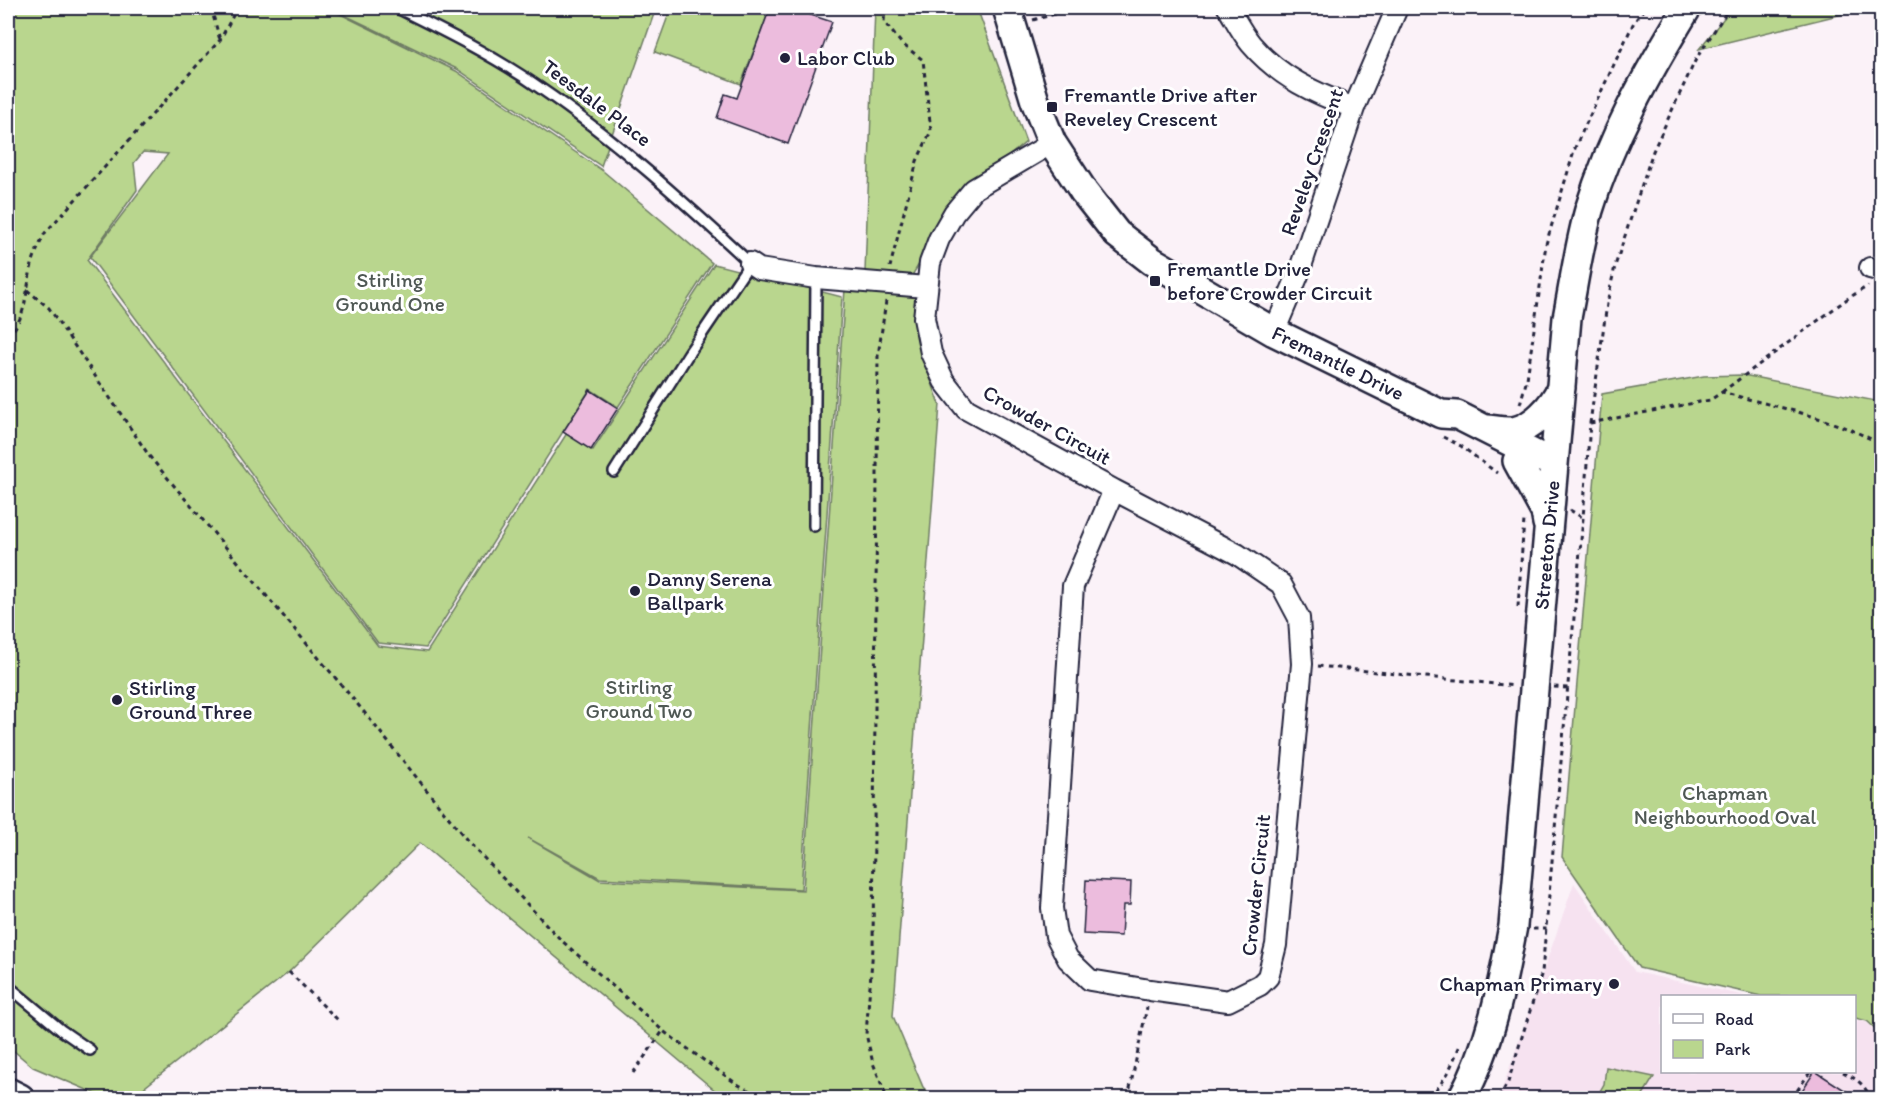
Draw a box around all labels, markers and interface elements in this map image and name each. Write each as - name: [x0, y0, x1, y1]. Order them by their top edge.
- place label: Labor Club: [797, 45, 895, 70]
- marker: Labor Club: [778, 51, 792, 65]
- street label: Teesdale Place: [538, 54, 657, 152]
- place label: Fremantle Drive after Reveley Crescent: [1064, 82, 1257, 131]
- street label: Reveley Crescent: [1275, 85, 1348, 239]
- marker: Fremantle Drive after Reveley Crescent: [1045, 100, 1059, 114]
- place label: Fremantle Drive before Crowder Circuit: [1167, 256, 1372, 305]
- park label: Stirling Ground One: [335, 267, 445, 316]
- marker: Fremantle Drive before Crowder Circuit: [1148, 274, 1162, 288]
- street label: Fremantle Drive: [1268, 320, 1408, 405]
- street label: Crowder Circuit: [979, 379, 1116, 470]
- street label: Streeton Drive: [1528, 479, 1565, 611]
- place label: Danny Serena Ballpark: [647, 566, 772, 615]
- marker: Danny Serena Ballpark: [628, 584, 642, 598]
- park label: Stirling Ground Two: [585, 674, 693, 723]
- place label: Stirling Ground Three: [129, 675, 252, 724]
- marker: Stirling Ground Three: [110, 693, 124, 707]
- park label: Chapman Neighbourhood Oval: [1634, 780, 1816, 829]
- street label: Crowder Circuit: [1236, 813, 1275, 957]
- place label: Chapman Primary: [1439, 971, 1602, 996]
- marker: Chapman Primary: [1607, 977, 1621, 991]
- legend: [1661, 995, 1856, 1073]
- text: Road: [1715, 1008, 1754, 1030]
- text: Park: [1715, 1038, 1750, 1060]

